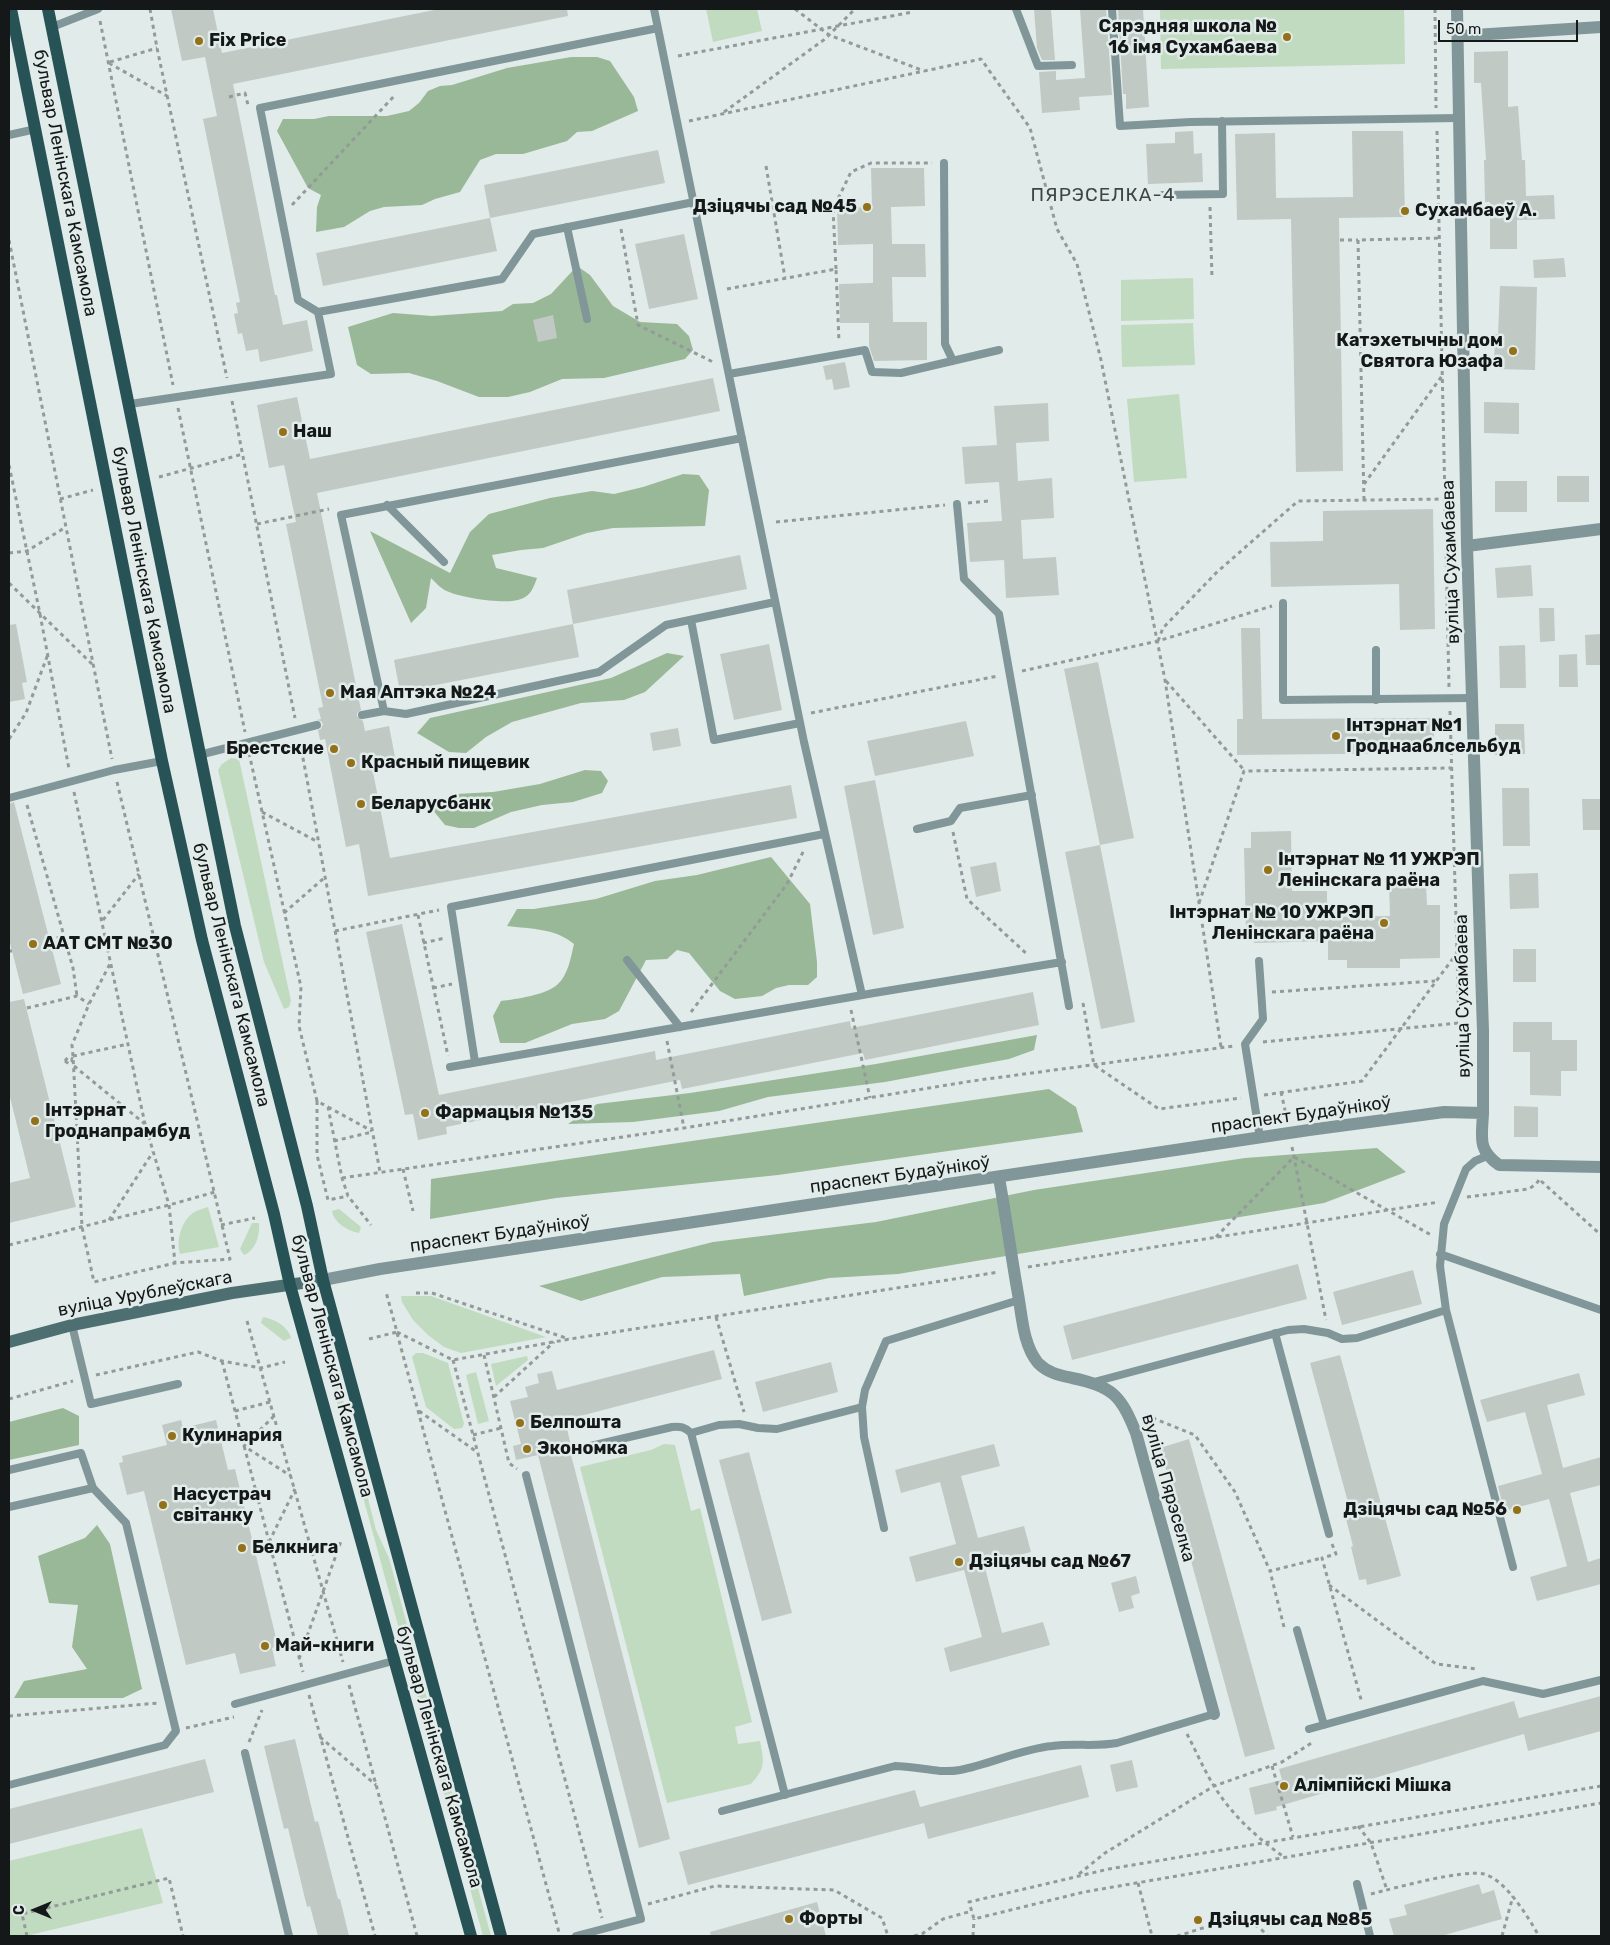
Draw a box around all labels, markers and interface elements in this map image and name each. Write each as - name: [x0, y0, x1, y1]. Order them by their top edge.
- scale bar: [1440, 10, 1580, 42]
- place label: Сярэдняя школа № 16 імя Сухамбаева: [1099, 16, 1277, 58]
- text: 50 m: [1446, 20, 1481, 38]
- place label: Fix Price: [209, 30, 286, 52]
- marker: Сярэдняя школа № 16 імя Сухамбаева: [1281, 31, 1293, 43]
- marker: Fix Price: [193, 35, 205, 47]
- street label: бульвар Ленінскага Камсамола: [28, 48, 102, 318]
- district label: ПЯРЭСЕЛКА-4: [1029, 185, 1177, 207]
- place label: Дзіцячы сад №45: [693, 196, 857, 218]
- place label: Сухамбаеў А.: [1415, 200, 1537, 222]
- marker: Дзіцячы сад №45: [861, 201, 873, 213]
- marker: Сухамбаеў А.: [1399, 205, 1411, 217]
- place label: Катэхетычны дом Святога Юзафа: [1336, 330, 1503, 372]
- marker: Катэхетычны дом Святога Юзафа: [1507, 345, 1519, 357]
- place label: Наш: [293, 421, 332, 443]
- marker: Наш: [277, 426, 289, 438]
- street label: бульвар Ленінскага Камсамола: [107, 445, 181, 715]
- street label: вуліца Сухамбаева: [1437, 480, 1465, 644]
- place label: Мая Аптэка №24: [340, 682, 496, 704]
- marker: Мая Аптэка №24: [324, 687, 336, 699]
- place label: Інтэрнат №1 Гроднааблсельбуд: [1346, 715, 1521, 758]
- marker: Інтэрнат №1 Гроднааблсельбуд: [1330, 730, 1342, 742]
- place label: Брестские: [226, 738, 324, 760]
- marker: Брестские: [328, 743, 340, 755]
- place label: Красный пищевик: [361, 752, 530, 774]
- marker: Красный пищевик: [345, 757, 357, 769]
- place label: Беларусбанк: [371, 793, 491, 815]
- marker: Беларусбанк: [355, 798, 367, 810]
- street label: бульвар Ленінскага Камсамола: [188, 841, 274, 1109]
- place label: Інтэрнат № 11 УЖРЭП Ленінскага раёна: [1278, 849, 1480, 892]
- marker: Інтэрнат № 11 УЖРЭП Ленінскага раёна: [1262, 864, 1274, 876]
- place label: Інтэрнат № 10 УЖРЭП Ленінскага раёна: [1169, 902, 1374, 944]
- street label: вуліца Сухамбаева: [1451, 914, 1475, 1078]
- marker: Інтэрнат № 10 УЖРЭП Ленінскага раёна: [1378, 917, 1390, 929]
- place label: ААТ СМТ №30: [43, 933, 173, 955]
- marker: ААТ СМТ №30: [27, 938, 39, 950]
- street label: праспект Будаўнікоў: [1210, 1092, 1392, 1138]
- place label: Інтэрнат Гроднапрамбуд: [45, 1100, 190, 1142]
- place label: Фармацыя №135: [435, 1102, 593, 1124]
- marker: Фармацыя №135: [419, 1107, 431, 1119]
- marker: Інтэрнат Гроднапрамбуд: [29, 1115, 41, 1127]
- street label: праспект Будаўнікоў: [809, 1152, 991, 1198]
- street label: праспект Будаўнікоў: [409, 1211, 591, 1257]
- street label: бульвар Ленінскага Камсамола: [286, 1232, 378, 1500]
- street label: вуліца Урублеўскага: [56, 1266, 234, 1322]
- street label: вуліца Пярэселка: [1137, 1411, 1199, 1565]
- place label: Белпошта: [530, 1412, 621, 1434]
- marker: Белпошта: [514, 1417, 526, 1429]
- place label: Кулинария: [182, 1425, 282, 1447]
- marker: Кулинария: [166, 1430, 178, 1442]
- place label: Экономка: [537, 1438, 628, 1460]
- marker: Экономка: [521, 1443, 533, 1455]
- place label: Насустрач світанку: [173, 1484, 271, 1526]
- marker: Насустрач світанку: [157, 1499, 169, 1511]
- place label: Дзіцячы сад №56: [1343, 1499, 1507, 1521]
- marker: Дзіцячы сад №56: [1511, 1504, 1523, 1516]
- place label: Белкнига: [252, 1537, 338, 1559]
- marker: Белкнига: [236, 1542, 248, 1554]
- place label: Дзіцячы сад №67: [969, 1551, 1131, 1573]
- marker: Дзіцячы сад №67: [953, 1556, 965, 1568]
- street label: бульвар Ленінскага Камсамола: [391, 1624, 487, 1890]
- place label: Май-книги: [275, 1635, 374, 1657]
- marker: Май-книги: [259, 1640, 271, 1652]
- place label: Алімпійскі Мішка: [1294, 1775, 1451, 1797]
- marker: Алімпійскі Мішка: [1278, 1780, 1290, 1792]
- north arrow: [10, 1885, 60, 1935]
- text: С: [11, 1905, 28, 1915]
- place label: Форты: [799, 1908, 863, 1930]
- place label: Дзіцячы сад №85: [1208, 1909, 1372, 1931]
- marker: Форты: [783, 1913, 795, 1925]
- marker: Дзіцячы сад №85: [1192, 1914, 1204, 1926]

